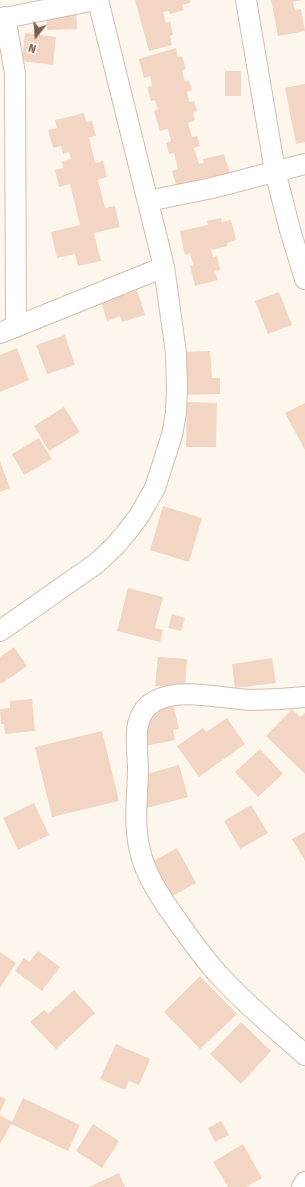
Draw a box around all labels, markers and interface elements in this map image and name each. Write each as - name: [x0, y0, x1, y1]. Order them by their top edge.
- north arrow: [16, 16, 56, 56]
- text: N: [27, 41, 38, 55]

